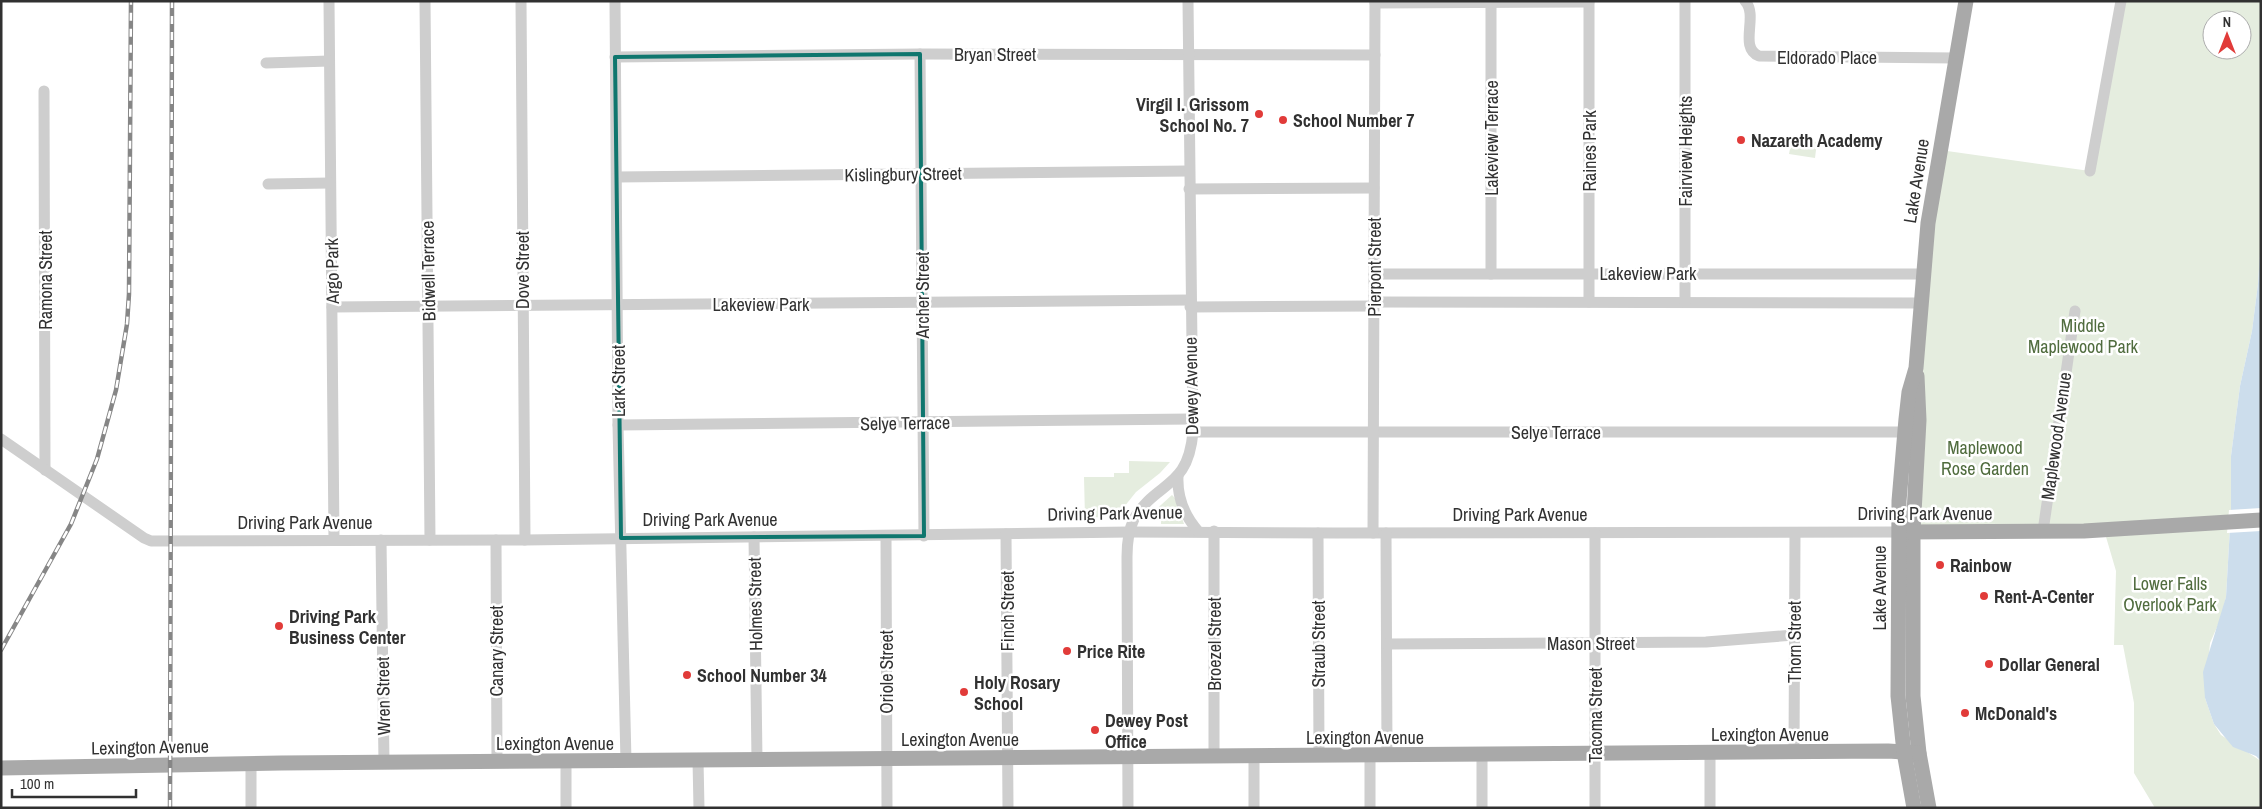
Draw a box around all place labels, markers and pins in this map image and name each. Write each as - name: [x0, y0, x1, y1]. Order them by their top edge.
- place label: Virgil I. Grissom School No. 7: [1136, 92, 1249, 138]
- marker: Virgil I. Grissom School No. 7: [1253, 108, 1265, 120]
- place label: School Number 7: [1293, 108, 1414, 133]
- marker: School Number 7: [1277, 114, 1289, 126]
- place label: Nazareth Academy: [1751, 128, 1883, 153]
- marker: Nazareth Academy: [1735, 134, 1747, 146]
- place label: Rainbow: [1950, 553, 2012, 578]
- marker: Rainbow: [1934, 559, 1946, 571]
- place label: Rent-A-Center: [1994, 584, 2094, 609]
- marker: Rent-A-Center: [1978, 590, 1990, 602]
- place label: Driving Park Business Center: [289, 604, 406, 650]
- marker: Driving Park Business Center: [273, 620, 285, 632]
- place label: Price Rite: [1077, 639, 1145, 664]
- marker: Price Rite: [1061, 645, 1073, 657]
- place label: Dollar General: [1999, 652, 2100, 677]
- marker: Dollar General: [1983, 658, 1995, 670]
- place label: School Number 34: [697, 663, 827, 688]
- marker: School Number 34: [681, 669, 693, 681]
- place label: Holy Rosary School: [974, 670, 1061, 716]
- marker: Holy Rosary School: [958, 686, 970, 698]
- place label: McDonald's: [1975, 701, 2057, 726]
- marker: McDonald's: [1959, 707, 1971, 719]
- place label: Dewey Post Office: [1105, 708, 1188, 754]
- marker: Dewey Post Office: [1089, 724, 1101, 736]

